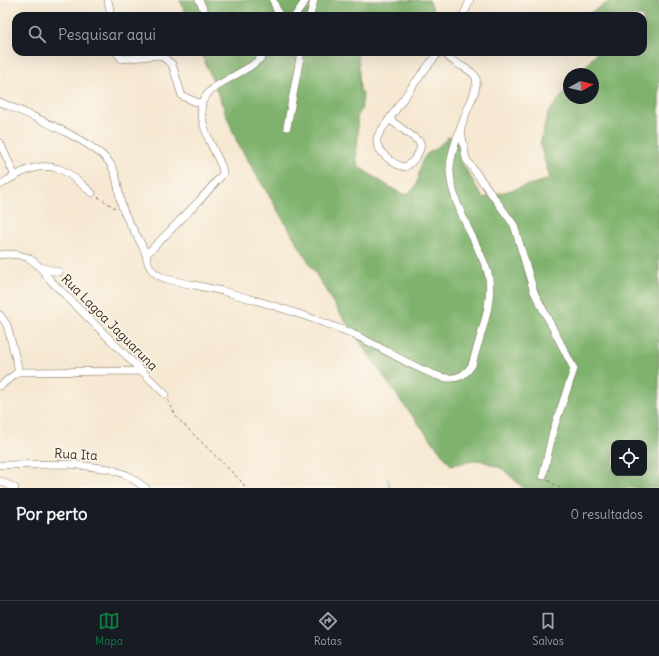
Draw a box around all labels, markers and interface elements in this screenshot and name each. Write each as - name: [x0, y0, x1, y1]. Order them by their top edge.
- search box: [12, 12, 647, 56]
- icon: search: [26, 23, 48, 45]
- text: Pesquisar aqui: [58, 25, 156, 44]
- north arrow: [563, 68, 599, 104]
- street label: Rua Lagoa Jaguaruna: [58, 270, 162, 374]
- map controls: [611, 440, 647, 476]
- button: locate: [611, 440, 647, 476]
- street label: Rua Ita: [54, 445, 98, 464]
- text: Por perto: [16, 503, 87, 525]
- text: 0 resultados: [570, 506, 643, 523]
- tab: Mapa: [95, 610, 123, 648]
- tab: Rotas: [314, 610, 342, 648]
- tab: Salvos: [532, 610, 564, 648]

